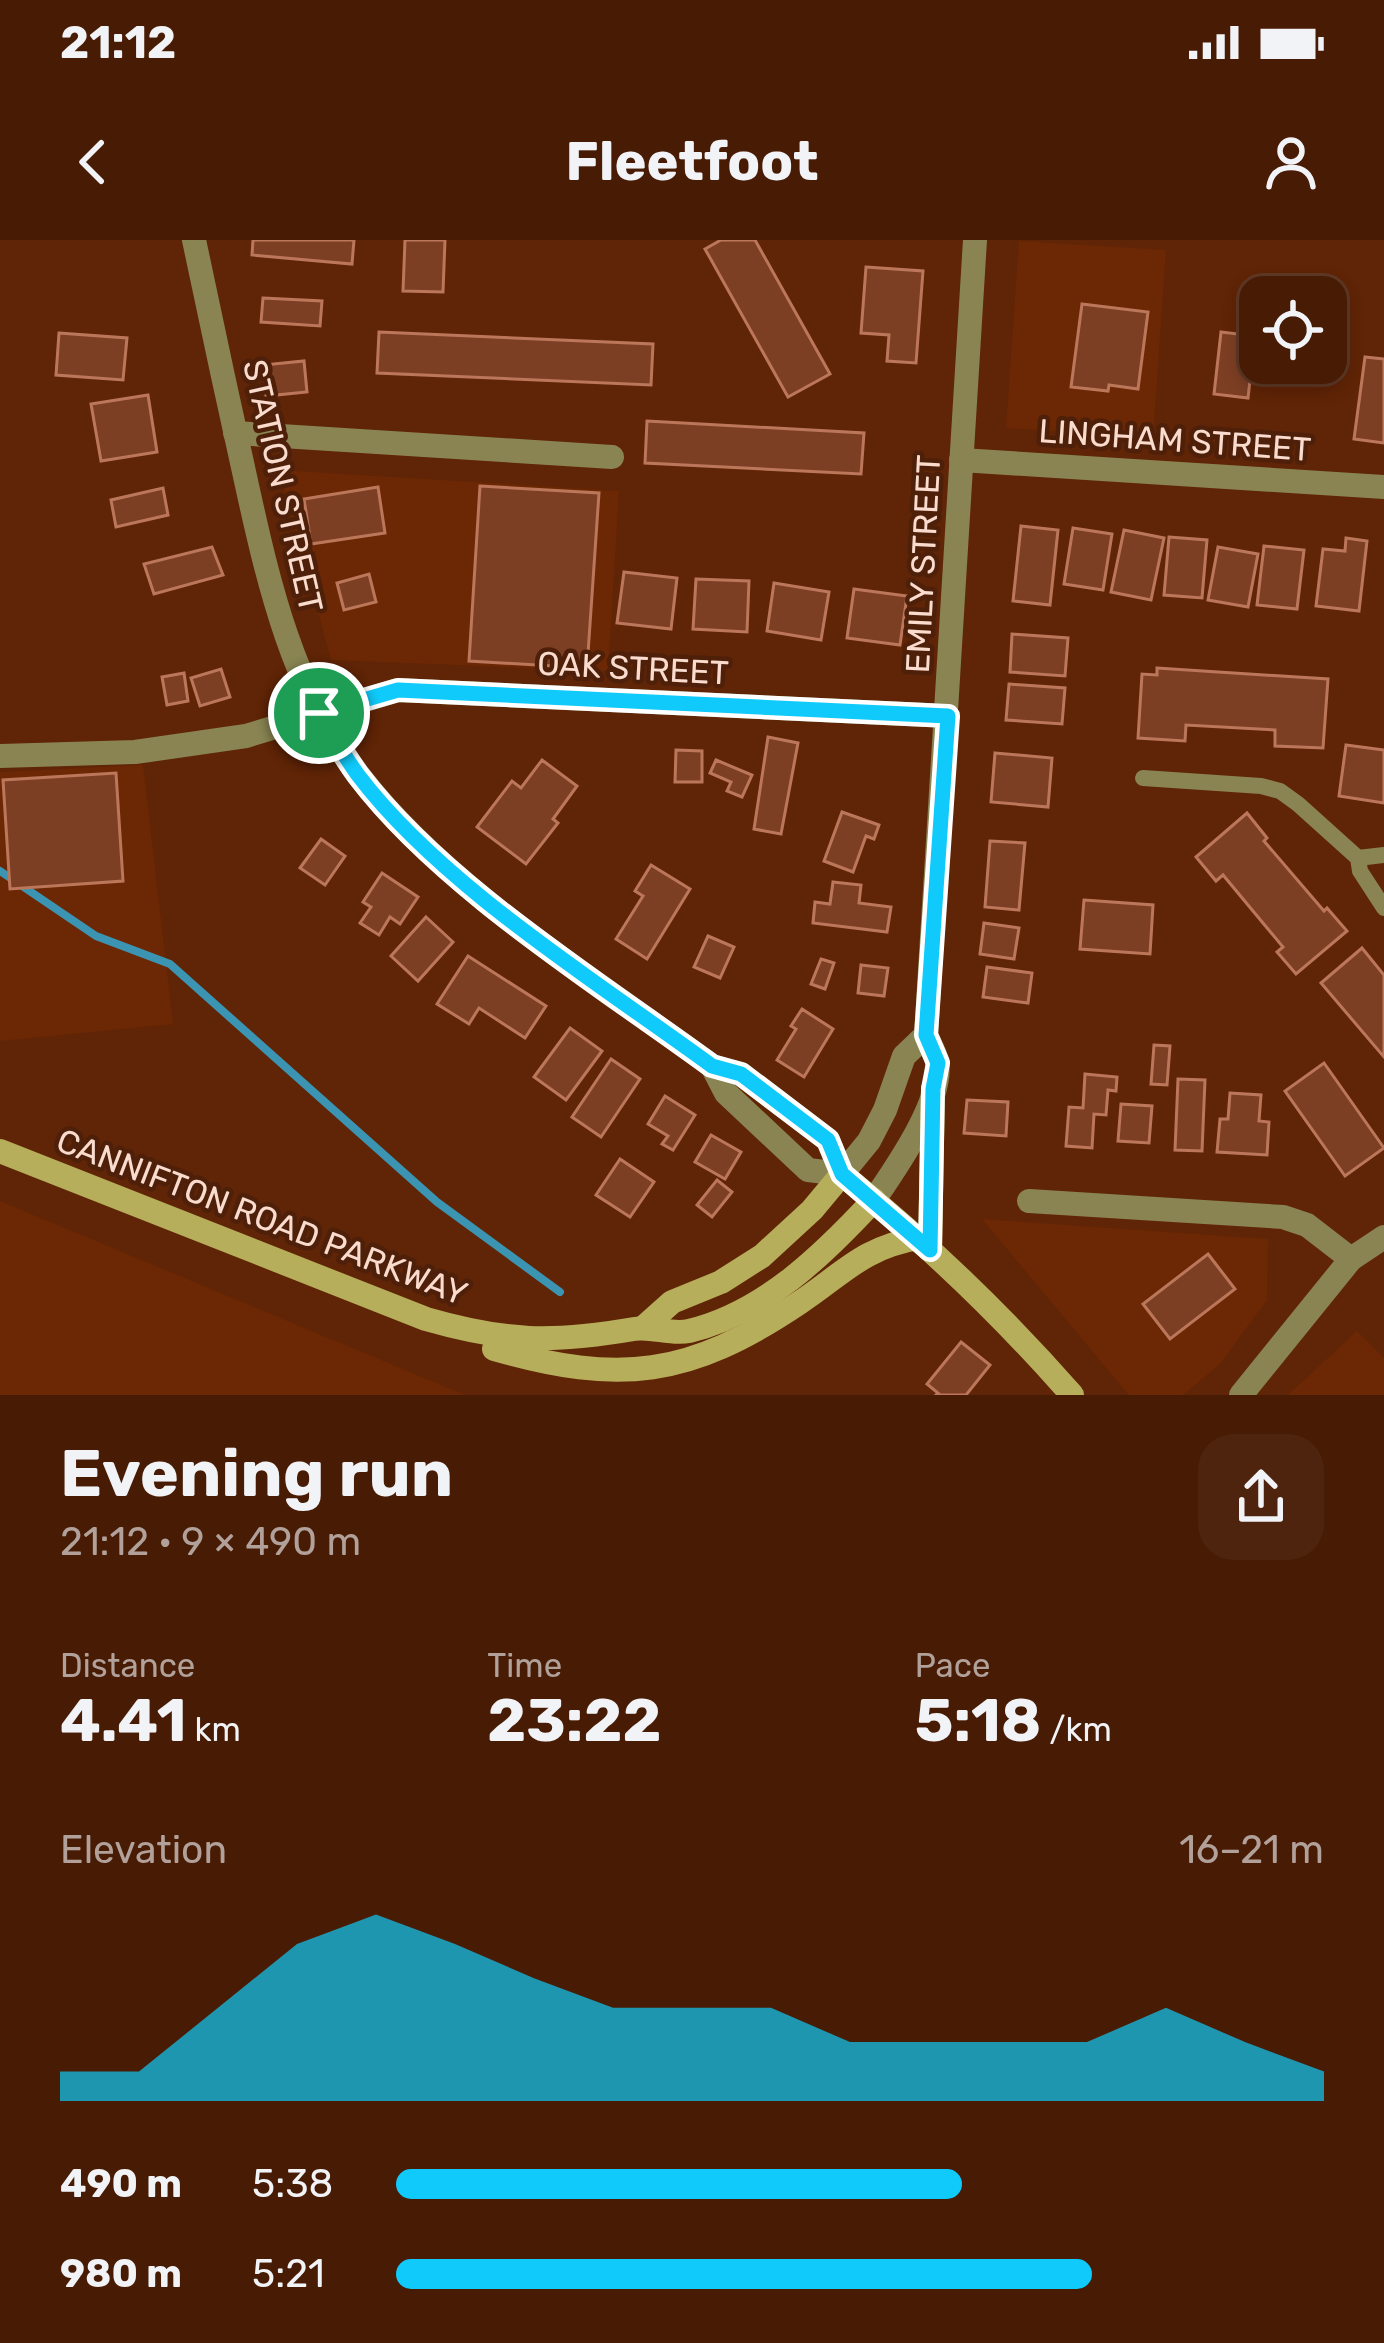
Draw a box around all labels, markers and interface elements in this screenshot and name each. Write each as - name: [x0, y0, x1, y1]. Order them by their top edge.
- text: 21:12: [60, 16, 176, 69]
- icon: back: [60, 129, 126, 195]
- icon: person: [1258, 129, 1324, 195]
- text: Fleetfoot: [566, 130, 818, 194]
- map controls: [1239, 276, 1347, 384]
- button: locate: [1239, 276, 1347, 384]
- street label: STATION STREET: [235, 356, 331, 616]
- street label: LINGHAM STREET: [1037, 411, 1313, 469]
- street label: EMILY STREET: [898, 454, 948, 674]
- street label: OAK STREET: [536, 644, 730, 692]
- pin: [268, 662, 370, 764]
- icon: arrive: [286, 680, 352, 746]
- street label: CANNIFTON ROAD PARKWAY: [51, 1121, 473, 1313]
- text: Evening run: [60, 1434, 453, 1513]
- button: share: [1198, 1434, 1324, 1560]
- text: 21:12 · 9 × 490 m: [60, 1519, 361, 1565]
- text: Distance: [60, 1646, 195, 1685]
- text: Time: [487, 1646, 562, 1685]
- text: Pace: [915, 1646, 990, 1685]
- text: 4.41: [60, 1685, 186, 1756]
- text: 23:22: [487, 1685, 661, 1756]
- text: 5:18: [915, 1685, 1041, 1756]
- text: km: [186, 1710, 241, 1749]
- text: /km: [1041, 1710, 1112, 1749]
- text: Elevation: [60, 1827, 227, 1873]
- text: 16–21 m: [1179, 1827, 1324, 1873]
- text: 490 m: [60, 2161, 182, 2207]
- text: 5:38: [252, 2161, 333, 2207]
- text: 980 m: [60, 2251, 182, 2297]
- text: 5:21: [252, 2251, 325, 2297]

